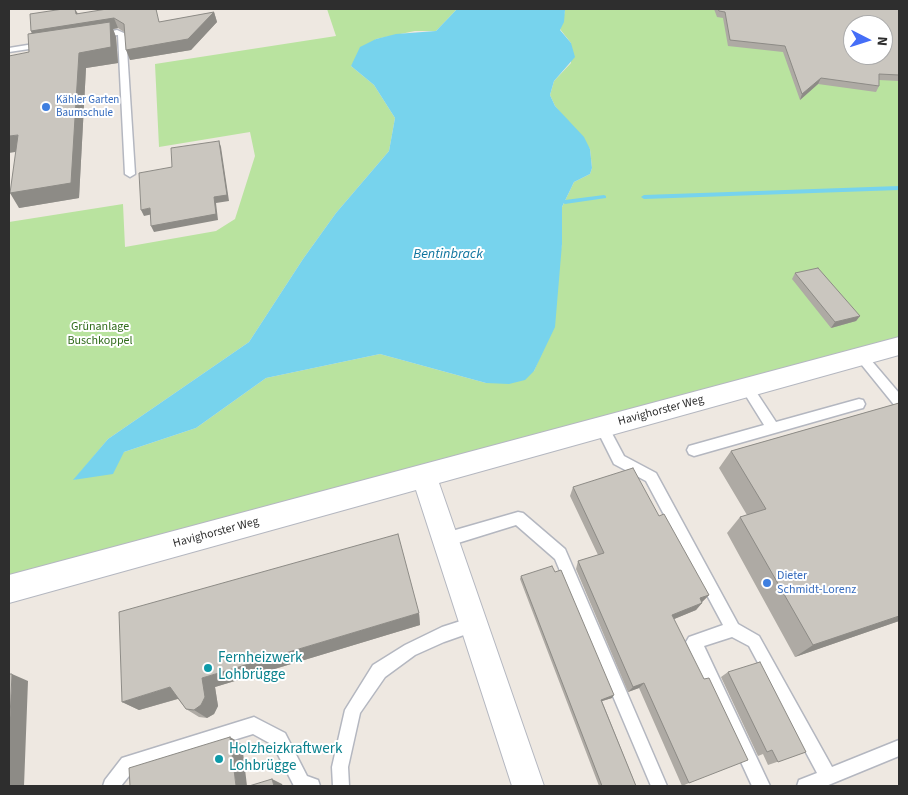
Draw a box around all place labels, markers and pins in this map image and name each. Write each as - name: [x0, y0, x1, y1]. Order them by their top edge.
- place label: Kähler Garten Baumschule: [56, 94, 119, 120]
- marker: Kähler Garten Baumschule: [40, 101, 52, 113]
- place label: Dieter Schmidt-Lorenz: [777, 569, 856, 597]
- marker: Dieter Schmidt-Lorenz: [761, 577, 773, 589]
- place label: Fernheizwerk Lohbrügge: [218, 650, 303, 685]
- marker: Fernheizwerk Lohbrügge: [202, 662, 214, 674]
- place label: Holzheizkraftwerk Lohbrügge: [229, 741, 342, 776]
- marker: Holzheizkraftwerk Lohbrügge: [213, 753, 225, 765]

